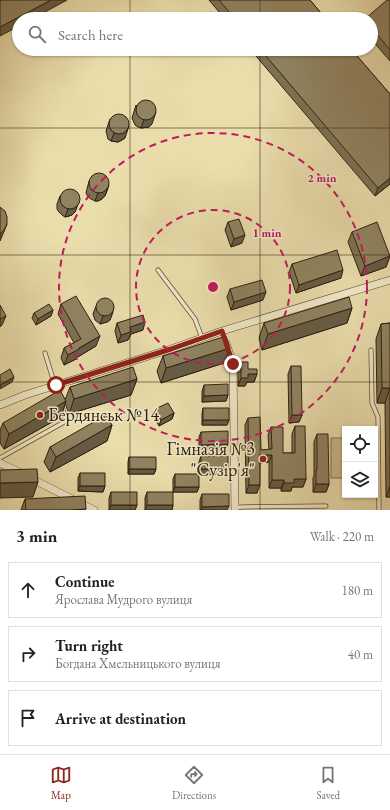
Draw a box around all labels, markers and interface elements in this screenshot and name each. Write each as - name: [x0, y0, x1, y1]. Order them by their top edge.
- search box: [12, 12, 378, 56]
- icon: search: [26, 23, 48, 45]
- text: Search here: [58, 25, 123, 44]
- text: 2 min: [307, 170, 337, 186]
- text: 1 min: [252, 225, 282, 241]
- centre of rings: [206, 280, 220, 294]
- route end: [224, 355, 242, 373]
- route start: [47, 376, 65, 394]
- place label: Бердянськ №14: [48, 403, 160, 426]
- marker: Бердянськ №14: [35, 410, 45, 420]
- map controls: [342, 426, 378, 498]
- button: locate: [342, 426, 378, 462]
- place label: Гімназія №3 "Сузір'я": [166, 437, 255, 481]
- marker: Гімназія №3 "Сузір'я": [258, 454, 268, 464]
- button: layers: [342, 462, 378, 498]
- text: 3 min: [16, 525, 57, 547]
- text: Walk · 220 m: [310, 528, 374, 545]
- text: Continue: [55, 572, 115, 591]
- icon: ahead: [17, 579, 39, 601]
- text: 180 m: [342, 582, 373, 599]
- text: Ярослава Мудрого вулиця: [55, 591, 192, 608]
- text: Turn right: [55, 636, 123, 655]
- icon: right: [17, 643, 39, 665]
- text: 40 m: [348, 646, 373, 663]
- text: Богдана Хмельницького вулиця: [55, 655, 220, 672]
- icon: arrive: [17, 707, 39, 729]
- text: Arrive at destination: [55, 709, 186, 728]
- tab: Map: [50, 764, 72, 802]
- tab: Directions: [172, 764, 216, 802]
- tab: Saved: [316, 764, 340, 802]

